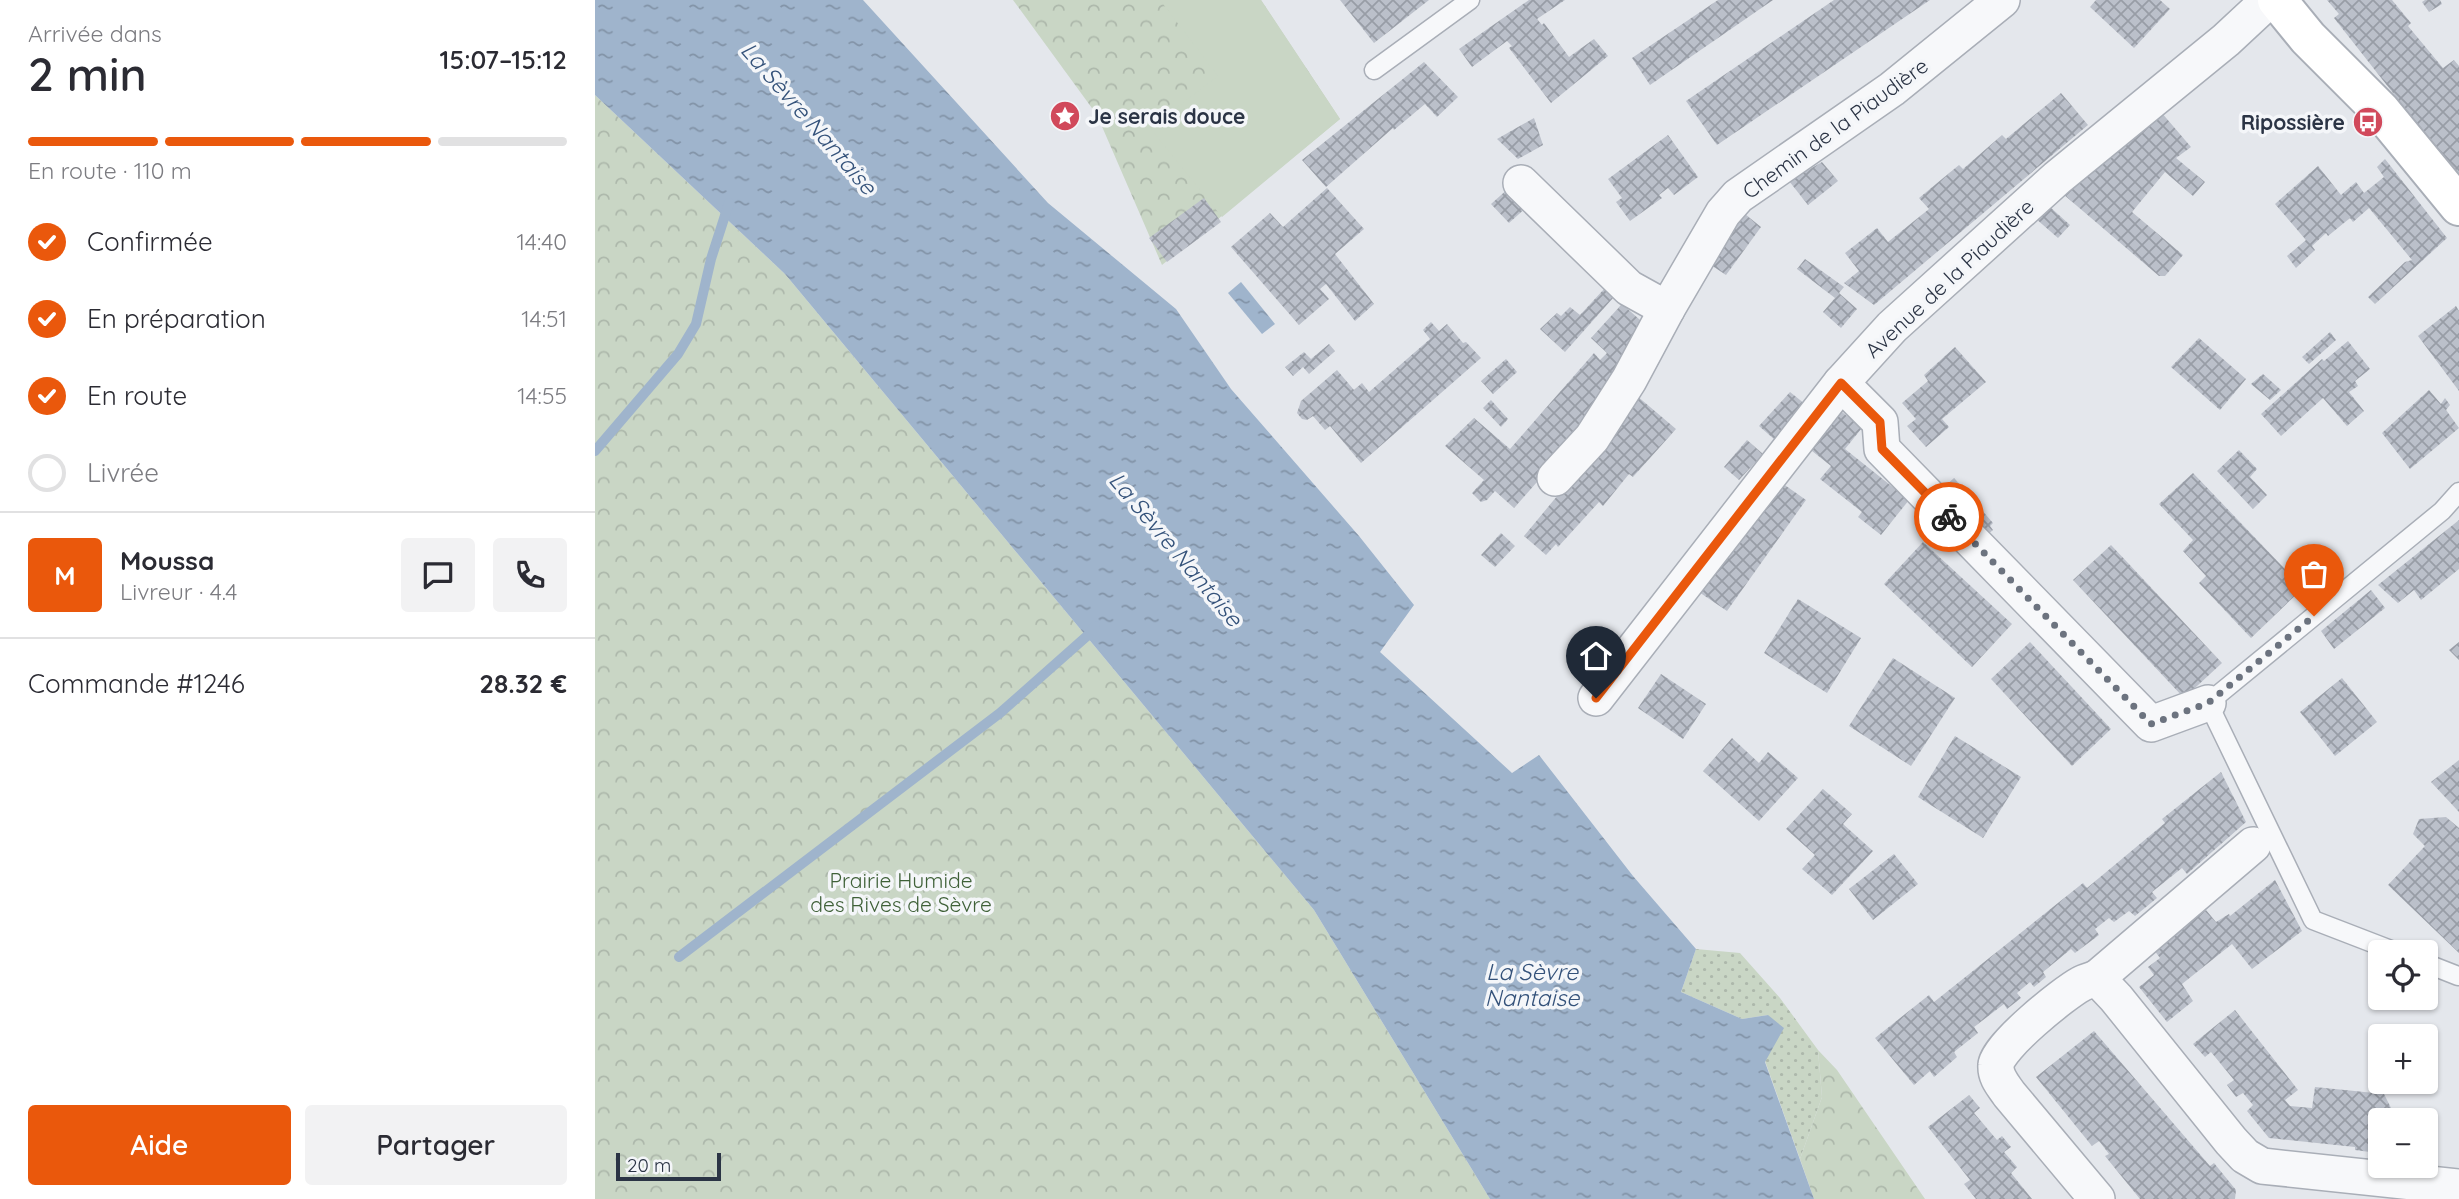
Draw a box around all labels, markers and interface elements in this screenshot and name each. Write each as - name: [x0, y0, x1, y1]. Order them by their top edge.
- text: Arrivée dans: [28, 19, 162, 48]
- water label: La Sèvre Nantaise: [735, 36, 884, 201]
- text: 15:07–15:12: [439, 43, 567, 76]
- text: 2 min: [28, 45, 147, 103]
- street label: Chemin de la Piaudière: [1737, 52, 1933, 204]
- place icon: Je serais douce: [1048, 99, 1082, 133]
- place label: Je serais douce: [1088, 103, 1245, 129]
- bus stop icon: Ripossière: [2351, 105, 2385, 139]
- place label: Ripossière: [2241, 109, 2345, 135]
- text: En route · 110 m: [28, 156, 192, 185]
- street label: Avenue de la Piaudière: [1859, 193, 2039, 363]
- icon: check: [28, 223, 66, 261]
- text: Confirmée: [87, 225, 213, 258]
- text: 14:40: [517, 227, 567, 256]
- icon: check: [28, 300, 66, 338]
- text: En préparation: [87, 302, 266, 335]
- text: 14:51: [521, 304, 567, 333]
- icon: check: [28, 377, 66, 415]
- text: En route: [87, 379, 187, 412]
- text: 14:55: [517, 381, 567, 410]
- text: Livrée: [87, 456, 159, 489]
- water label: La Sèvre Nantaise: [1103, 466, 1250, 633]
- courier: [1914, 482, 1984, 552]
- icon: bike: [1930, 498, 1968, 536]
- button: chat: [401, 538, 475, 612]
- button: phone: [493, 538, 567, 612]
- text: Moussa: [120, 544, 214, 577]
- pin: [2284, 544, 2344, 616]
- icon: bag: [2295, 555, 2333, 593]
- text: M: [54, 559, 76, 592]
- text: Livreur · 4.4: [120, 577, 237, 606]
- pin: [1566, 626, 1626, 698]
- icon: home: [1577, 637, 1615, 675]
- text: Commande #1246: [28, 667, 245, 700]
- text: 28.32 €: [479, 667, 567, 700]
- park label: Prairie Humide des Rives de Sèvre: [810, 867, 992, 917]
- map controls: [2368, 940, 2438, 1178]
- button: locate: [2368, 940, 2438, 1010]
- water label: La Sèvre Nantaise: [1485, 957, 1580, 1012]
- button: +: [2368, 1024, 2438, 1094]
- button: Aide: [28, 1105, 291, 1185]
- button: Partager: [305, 1105, 567, 1185]
- button: −: [2368, 1108, 2438, 1178]
- scale bar: [616, 1150, 721, 1182]
- text: 20 m: [627, 1153, 671, 1177]

